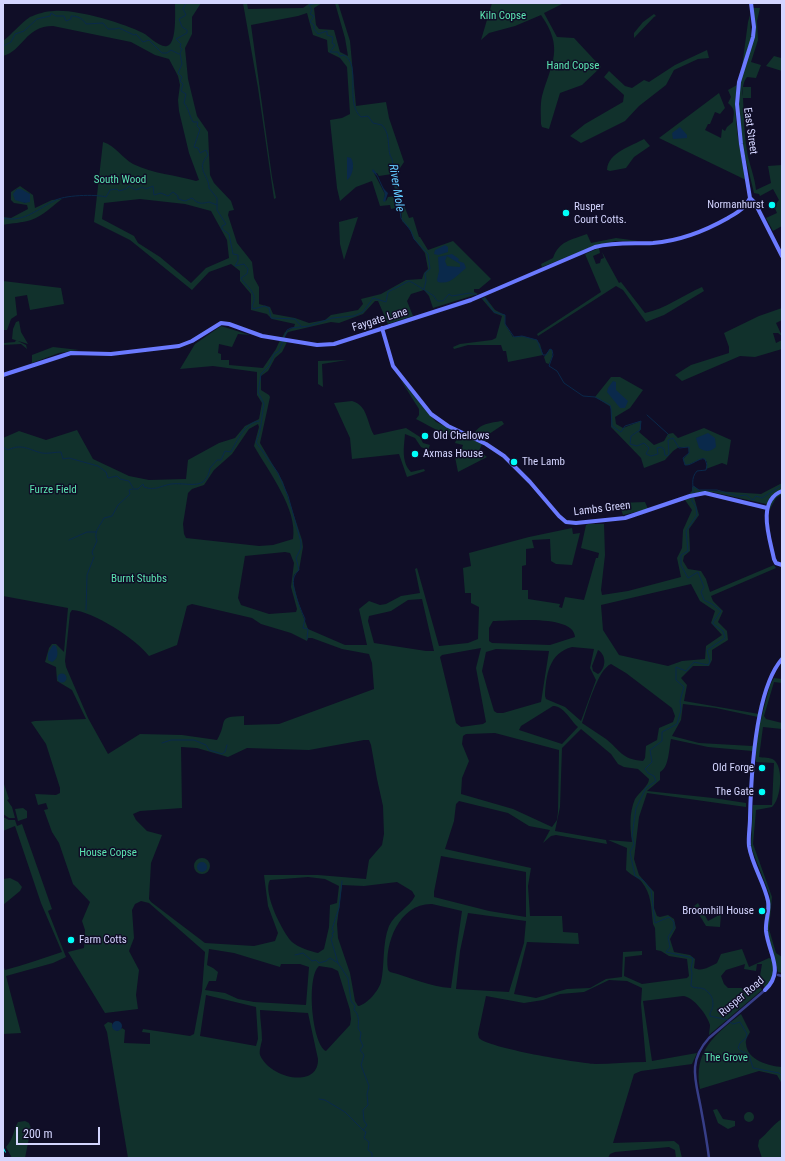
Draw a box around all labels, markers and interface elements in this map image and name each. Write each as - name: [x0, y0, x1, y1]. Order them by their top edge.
- park label: Kiln Copse: [480, 9, 526, 23]
- park label: Hand Copse: [547, 59, 599, 73]
- street label: East Street: [740, 107, 760, 155]
- water label: River Mole: [385, 163, 407, 213]
- park label: South Wood: [94, 173, 146, 187]
- place label: Normanhurst: [707, 198, 764, 212]
- place label: Rusper Court Cotts.: [574, 200, 627, 226]
- marker: Normanhurst: [767, 200, 777, 210]
- marker: Rusper Court Cotts.: [561, 208, 571, 218]
- street label: Faygate Lane: [351, 305, 409, 335]
- place label: Old Chellows: [433, 429, 490, 443]
- marker: Old Chellows: [420, 431, 430, 441]
- place label: Axmas House: [423, 447, 483, 461]
- marker: Axmas House: [410, 449, 420, 459]
- place label: The Lamb: [522, 455, 565, 469]
- marker: The Lamb: [509, 457, 519, 467]
- park label: Furze Field: [29, 483, 77, 497]
- street label: Lambs Green: [573, 499, 631, 519]
- park label: Burnt Stubbs: [111, 572, 167, 586]
- place label: Old Forge: [712, 761, 754, 775]
- marker: Old Forge: [757, 763, 767, 773]
- place label: The Gate: [715, 785, 754, 799]
- marker: The Gate: [757, 787, 767, 797]
- park label: House Copse: [79, 846, 137, 860]
- place label: Broomhill House: [682, 904, 754, 918]
- marker: Broomhill House: [757, 906, 767, 916]
- place label: Farm Cotts: [79, 933, 127, 947]
- marker: Farm Cotts: [66, 935, 76, 945]
- street label: Rusper Road: [717, 974, 767, 1020]
- park label: The Grove: [704, 1051, 748, 1065]
- scale bar: [18, 1119, 102, 1145]
- text: 200 m: [23, 1127, 53, 1141]

